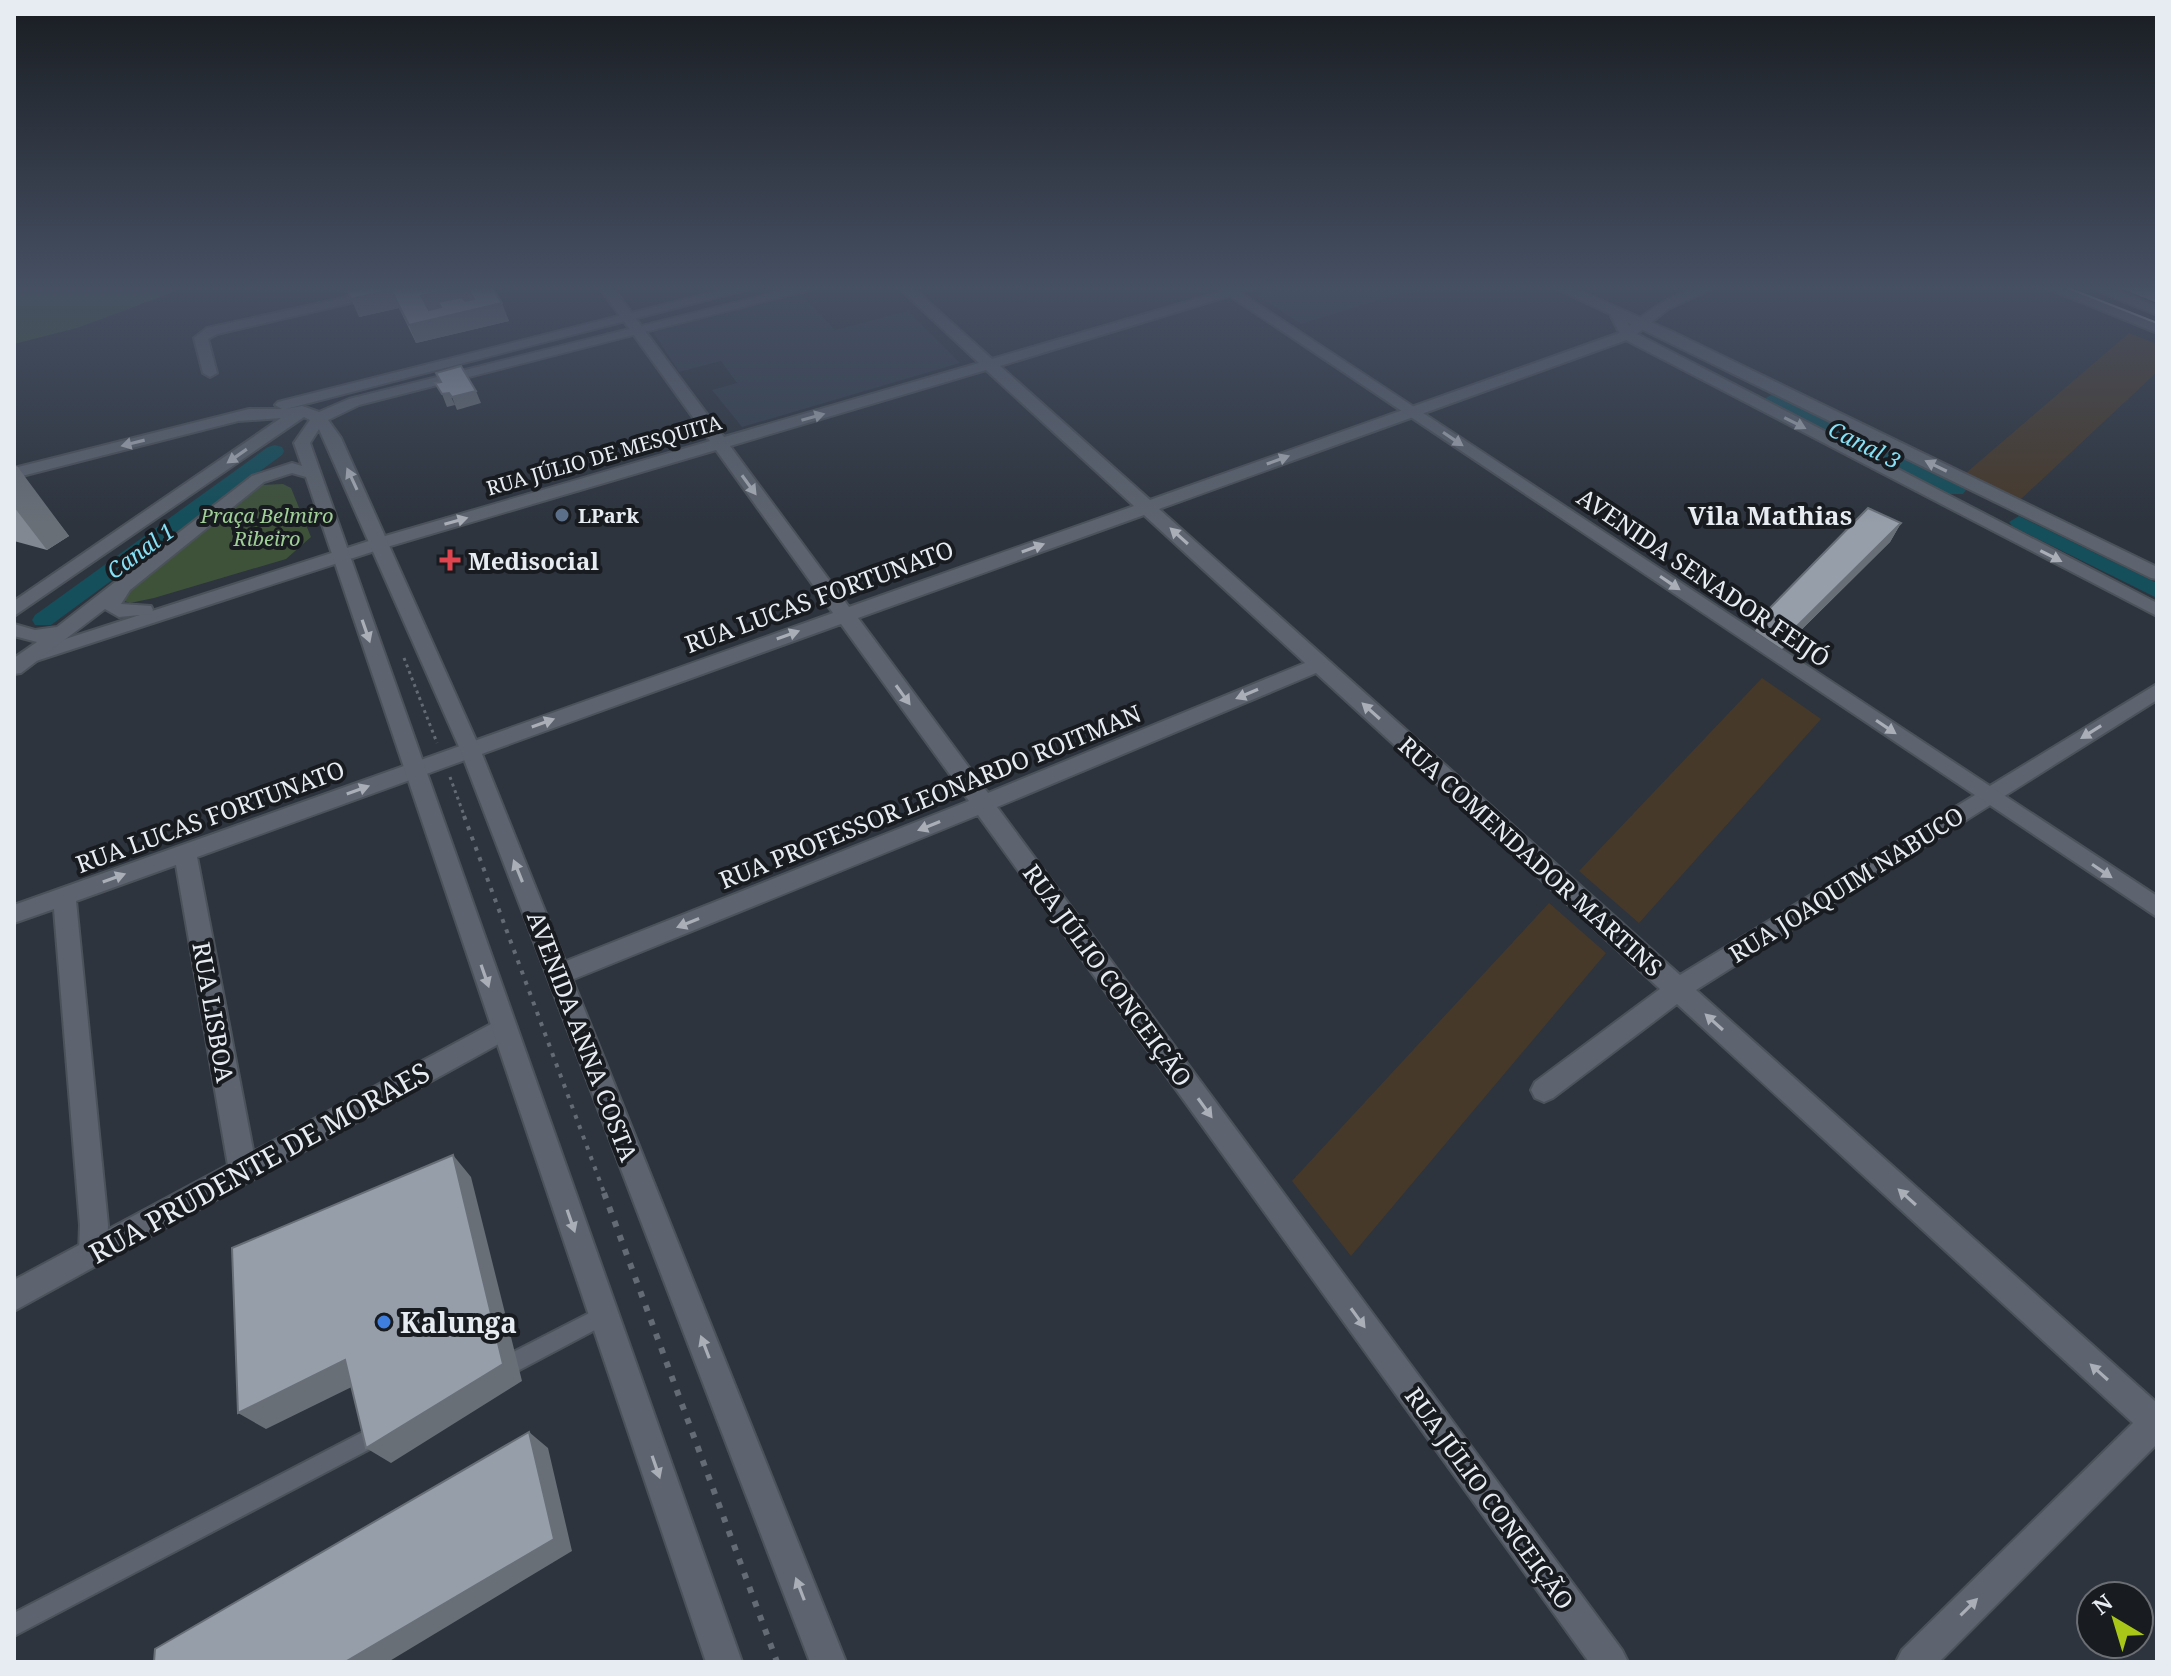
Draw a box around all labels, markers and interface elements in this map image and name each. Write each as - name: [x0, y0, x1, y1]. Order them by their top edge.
- street label: RUA JÚLIO DE MESQUITA: [483, 408, 726, 502]
- one-way arrow: [802, 410, 826, 423]
- water label: Canal 3: [1824, 413, 1906, 475]
- one-way arrow: [1784, 417, 1807, 430]
- one-way arrow: [1442, 431, 1464, 445]
- one-way arrow: [120, 438, 145, 450]
- one-way arrow: [226, 448, 247, 463]
- one-way arrow: [1266, 453, 1290, 466]
- one-way arrow: [1924, 459, 1948, 473]
- one-way arrow: [345, 468, 359, 491]
- one-way arrow: [741, 475, 757, 495]
- street label: AVENIDA SENADOR FEIJÓ: [1571, 480, 1837, 674]
- district label: Vila Mathias: [1688, 497, 1852, 533]
- park label: Praça Belmiro Ribeiro: [200, 502, 333, 552]
- place label: LPark: [578, 502, 639, 529]
- marker: LPark: [553, 506, 571, 524]
- one-way arrow: [445, 514, 469, 527]
- water label: Canal 1: [100, 515, 180, 585]
- one-way arrow: [1169, 528, 1188, 546]
- street label: RUA LUCAS FORTUNATO: [680, 532, 958, 660]
- one-way arrow: [1021, 541, 1045, 553]
- place label: Medisocial: [468, 544, 599, 577]
- marker: Medisocial: [439, 549, 461, 571]
- one-way arrow: [2039, 549, 2062, 562]
- one-way arrow: [1659, 575, 1680, 590]
- one-way arrow: [361, 619, 373, 643]
- one-way arrow: [776, 629, 800, 641]
- one-way arrow: [895, 684, 911, 706]
- one-way arrow: [1235, 687, 1259, 700]
- street label: RUA PROFESSOR LEONARDO ROITMAN: [714, 696, 1146, 896]
- one-way arrow: [1362, 703, 1381, 721]
- one-way arrow: [532, 716, 556, 729]
- one-way arrow: [1875, 719, 1896, 734]
- one-way arrow: [2080, 724, 2102, 738]
- street label: RUA COMENDADOR MARTINS: [1392, 729, 1670, 983]
- street label: RUA LUCAS FORTUNATO: [71, 752, 349, 880]
- one-way arrow: [346, 783, 370, 796]
- street label: RUA JOAQUIM NABUCO: [1722, 798, 1970, 970]
- one-way arrow: [917, 820, 941, 833]
- street label: RUA JÚLIO CONCEIÇÃO: [1016, 857, 1200, 1093]
- one-way arrow: [511, 859, 524, 883]
- one-way arrow: [2091, 864, 2113, 878]
- one-way arrow: [102, 872, 126, 884]
- street label: AVENIDA ANNA COSTA: [520, 906, 646, 1166]
- one-way arrow: [676, 917, 700, 930]
- street label: RUA LISBOA: [185, 939, 243, 1085]
- one-way arrow: [480, 964, 492, 988]
- one-way arrow: [1705, 1014, 1724, 1032]
- street label: RUA PRUDENTE DE MORAES: [82, 1052, 436, 1272]
- one-way arrow: [1197, 1097, 1213, 1119]
- one-way arrow: [1897, 1189, 1917, 1206]
- one-way arrow: [565, 1209, 577, 1233]
- place label: Kalunga: [400, 1303, 517, 1341]
- one-way arrow: [1350, 1308, 1366, 1328]
- marker: Kalunga: [375, 1313, 393, 1331]
- one-way arrow: [698, 1335, 711, 1359]
- one-way arrow: [2090, 1363, 2109, 1381]
- street label: RUA JÚLIO CONCEIÇÃO: [1398, 1380, 1582, 1616]
- one-way arrow: [650, 1455, 663, 1479]
- one-way arrow: [793, 1577, 806, 1601]
- north arrow: [2075, 1580, 2155, 1660]
- text: N: [2086, 1586, 2118, 1621]
- one-way arrow: [1959, 1598, 1978, 1617]

